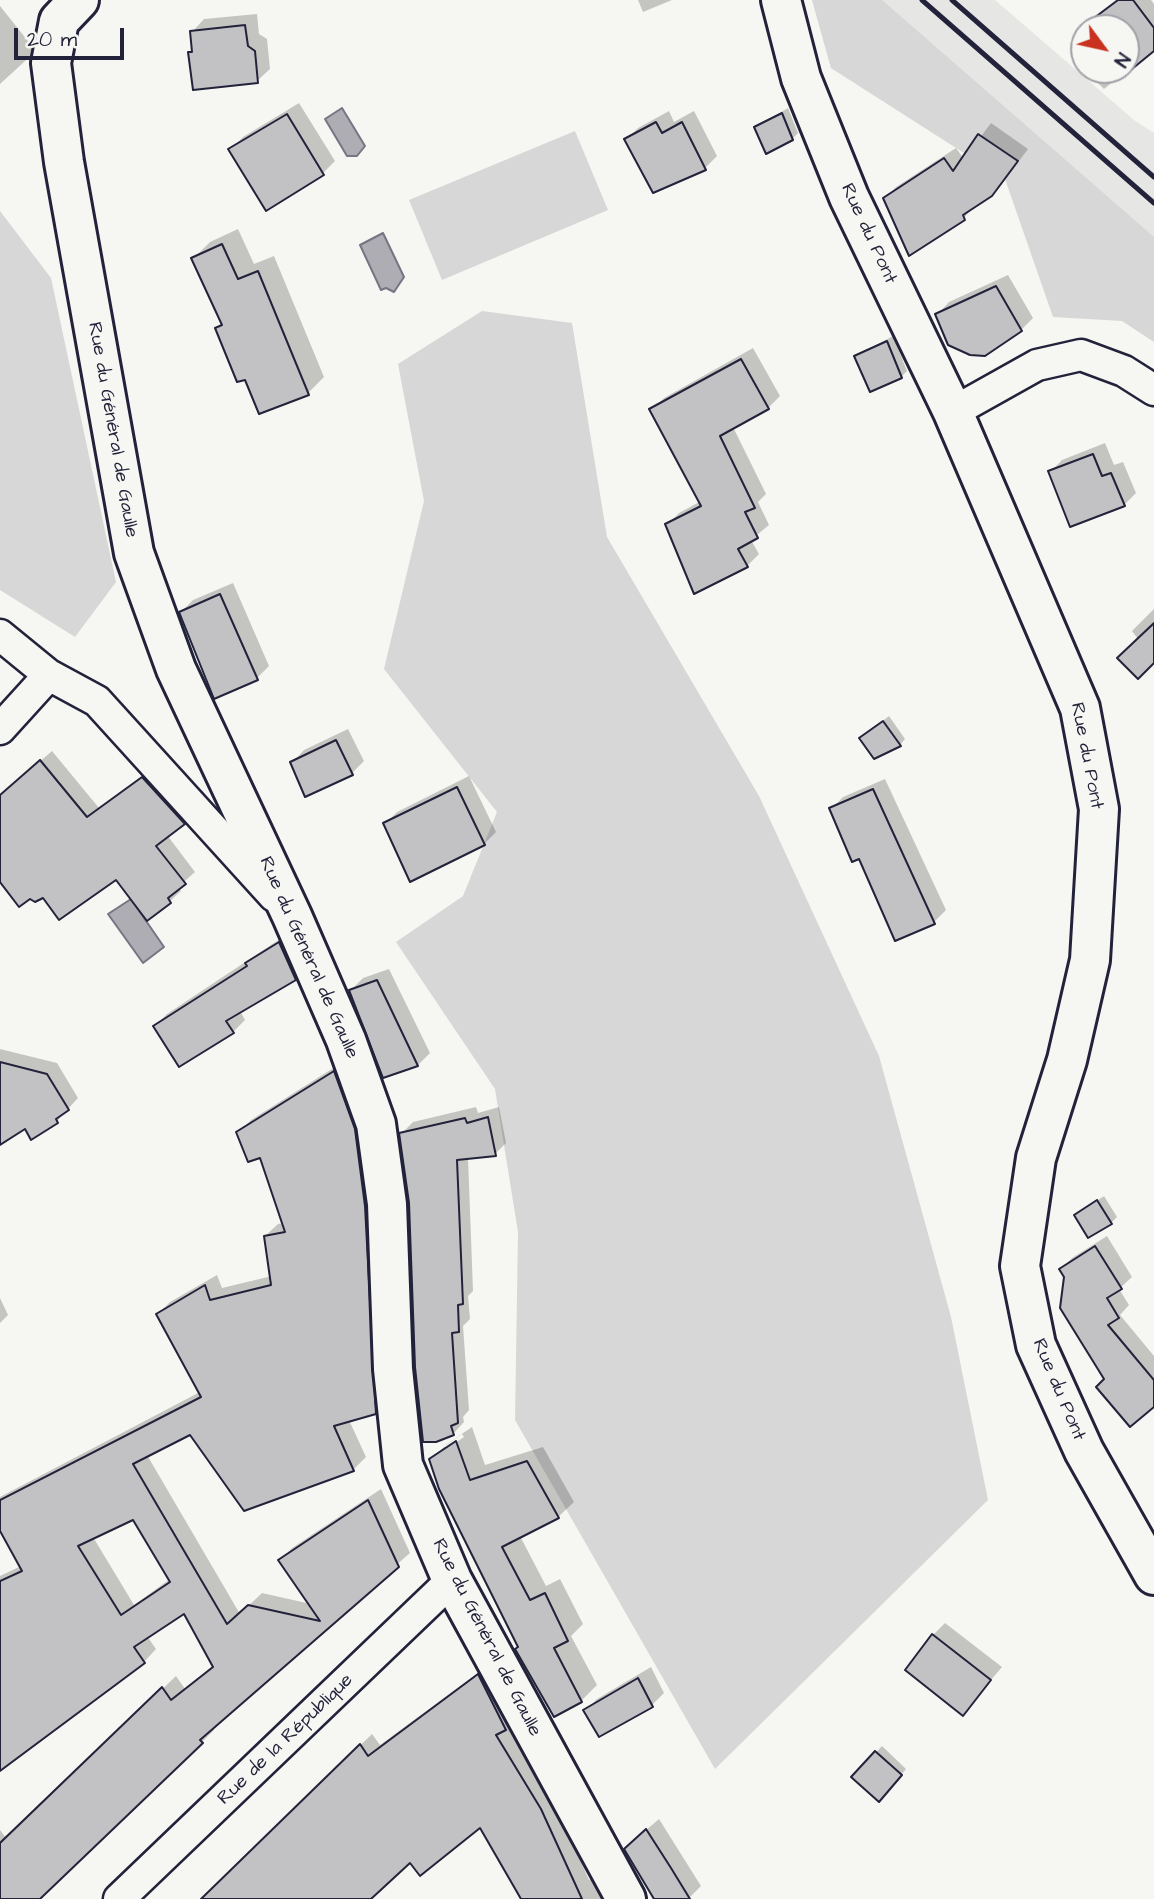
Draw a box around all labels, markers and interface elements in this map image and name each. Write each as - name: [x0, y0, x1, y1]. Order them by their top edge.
- scale bar: [18, 14, 128, 58]
- north arrow: [1070, 14, 1140, 84]
- text: 20 m: [27, 25, 77, 54]
- text: N: [1107, 47, 1136, 72]
- street label: Rue du Pont: [835, 180, 901, 288]
- street label: Rue du Général de Gaulle: [82, 320, 142, 540]
- street label: Rue du Pont: [1064, 701, 1108, 811]
- street label: Rue du Général de Gaulle: [253, 854, 363, 1062]
- street label: Rue du Pont: [1026, 1336, 1090, 1444]
- street label: Rue du Général de Gaulle: [426, 1536, 546, 1740]
- street label: Rue de la République: [214, 1670, 358, 1810]

